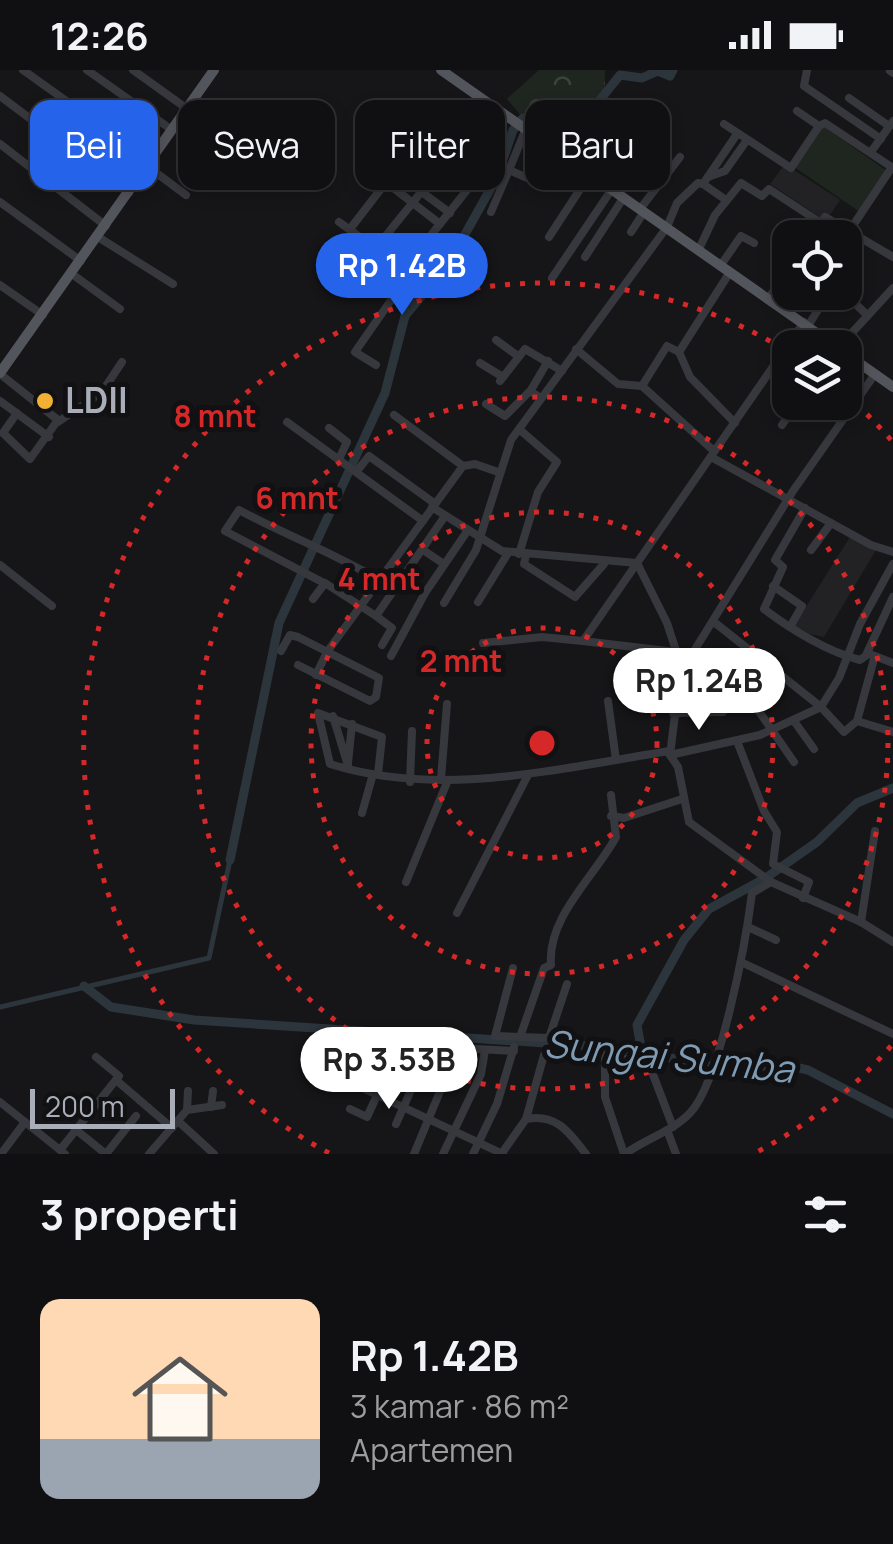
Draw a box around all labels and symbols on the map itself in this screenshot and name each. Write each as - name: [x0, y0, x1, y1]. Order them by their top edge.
- pin: Rp 1.42B: [299, 233, 505, 318]
- place label: LDII: [65, 376, 128, 424]
- marker: LDII: [34, 390, 56, 412]
- text: 8 mnt: [173, 395, 257, 436]
- text: 6 mnt: [255, 477, 339, 518]
- text: 4 mnt: [338, 558, 420, 599]
- text: 2 mnt: [420, 640, 502, 681]
- pin: Rp 1.24B: [596, 648, 802, 733]
- centre of rings: [524, 725, 560, 761]
- water label: Sungai Sumba: [542, 1016, 798, 1094]
- pin: Rp 3.53B: [286, 1027, 492, 1112]
- scale bar: [30, 1084, 175, 1128]

